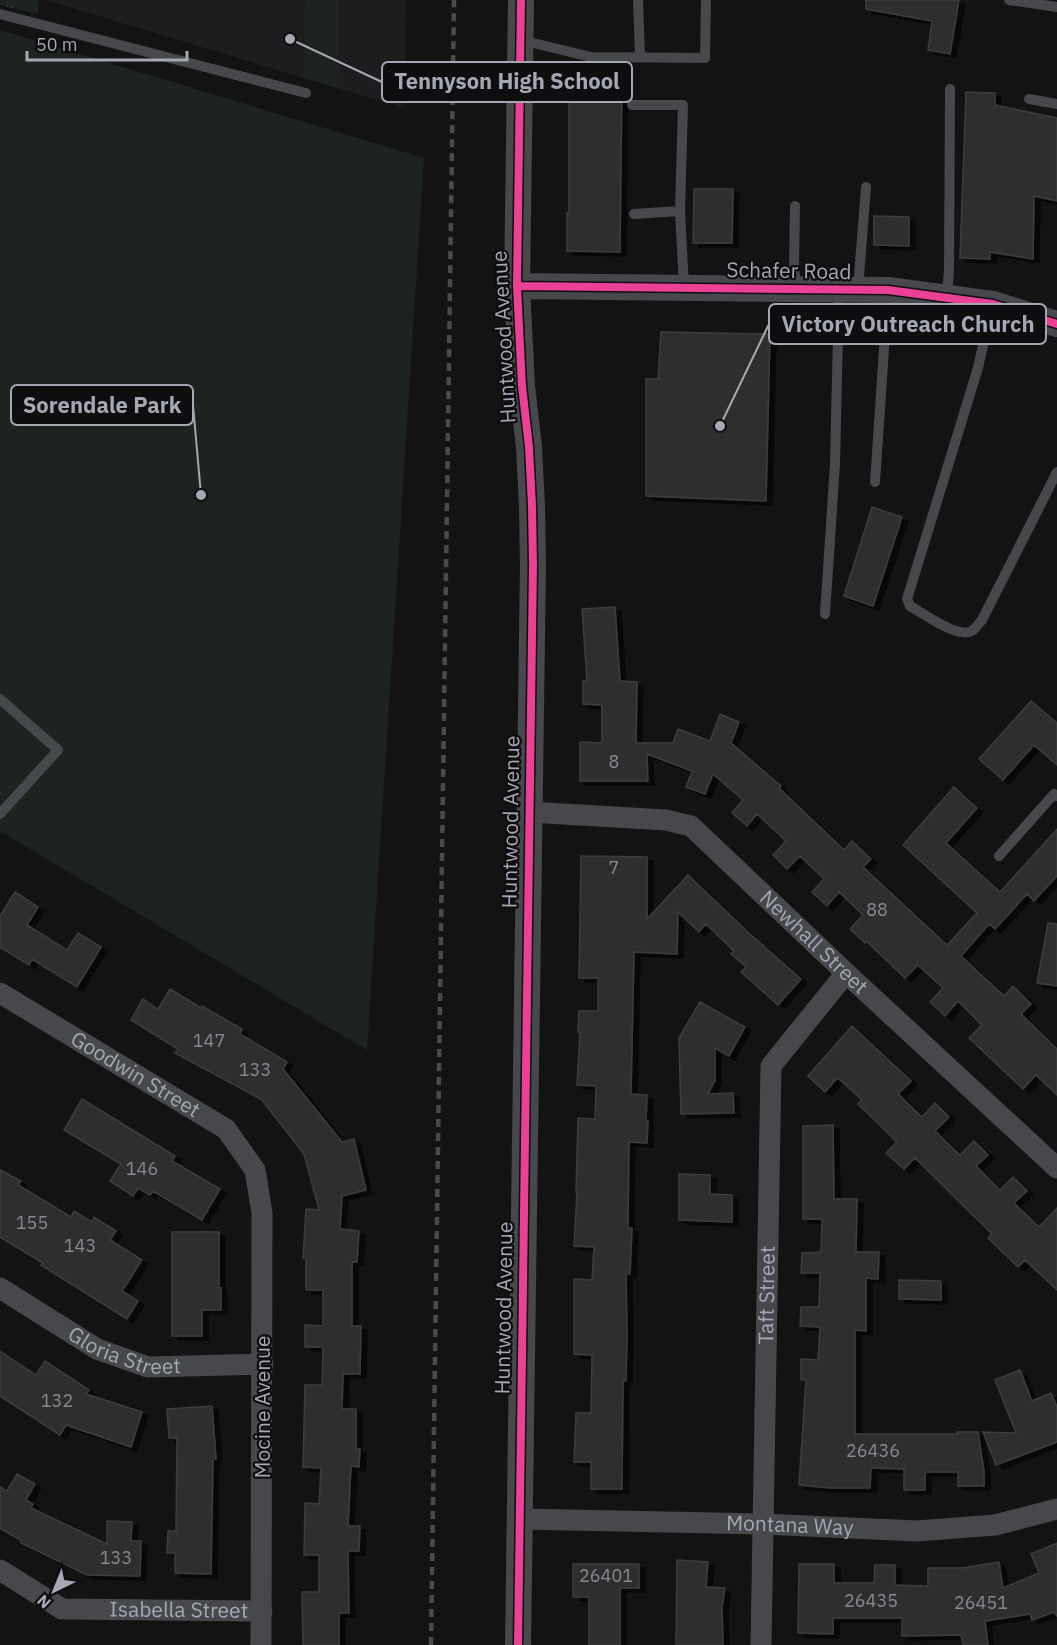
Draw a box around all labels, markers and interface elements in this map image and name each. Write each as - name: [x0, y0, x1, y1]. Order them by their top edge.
- scale bar: [27, 24, 188, 62]
- text: 50 m: [36, 33, 78, 56]
- callout: Tennyson High School: [382, 62, 632, 102]
- text: Tennyson High School: [394, 66, 620, 95]
- street label: Huntwood Avenue: [484, 250, 522, 424]
- street label: Schafer Road: [726, 255, 852, 285]
- callout: Victory Outreach Church: [769, 304, 1046, 344]
- text: Victory Outreach Church: [781, 309, 1035, 338]
- callout: Sorendale Park: [11, 385, 193, 425]
- text: Sorendale Park: [23, 390, 182, 419]
- street label: Huntwood Avenue: [494, 735, 526, 909]
- house number: 8: [609, 750, 619, 773]
- house number: 7: [609, 856, 619, 879]
- street label: Newhall Street: [754, 883, 875, 1000]
- house number: 88: [866, 898, 888, 921]
- street label: Goodwin Street: [66, 1024, 206, 1123]
- house number: 147: [193, 1029, 225, 1052]
- house number: 133: [239, 1058, 271, 1081]
- house number: 146: [126, 1157, 158, 1180]
- house number: 155: [16, 1211, 48, 1234]
- street label: Huntwood Avenue: [487, 1221, 519, 1395]
- house number: 143: [64, 1234, 96, 1257]
- street label: Taft Street: [751, 1246, 781, 1345]
- street label: Gloria Street: [63, 1319, 181, 1380]
- street label: Mocine Avenue: [248, 1335, 276, 1479]
- house number: 132: [41, 1389, 73, 1412]
- house number: 26436: [846, 1439, 900, 1462]
- street label: Montana Way: [726, 1508, 855, 1541]
- house number: 133: [100, 1546, 132, 1569]
- north arrow: [24, 1561, 84, 1621]
- house number: 26401: [579, 1564, 633, 1587]
- house number: 26435: [844, 1589, 898, 1612]
- text: N: [33, 1591, 55, 1613]
- house number: 26451: [954, 1591, 1008, 1614]
- street label: Isabella Street: [109, 1594, 248, 1624]

